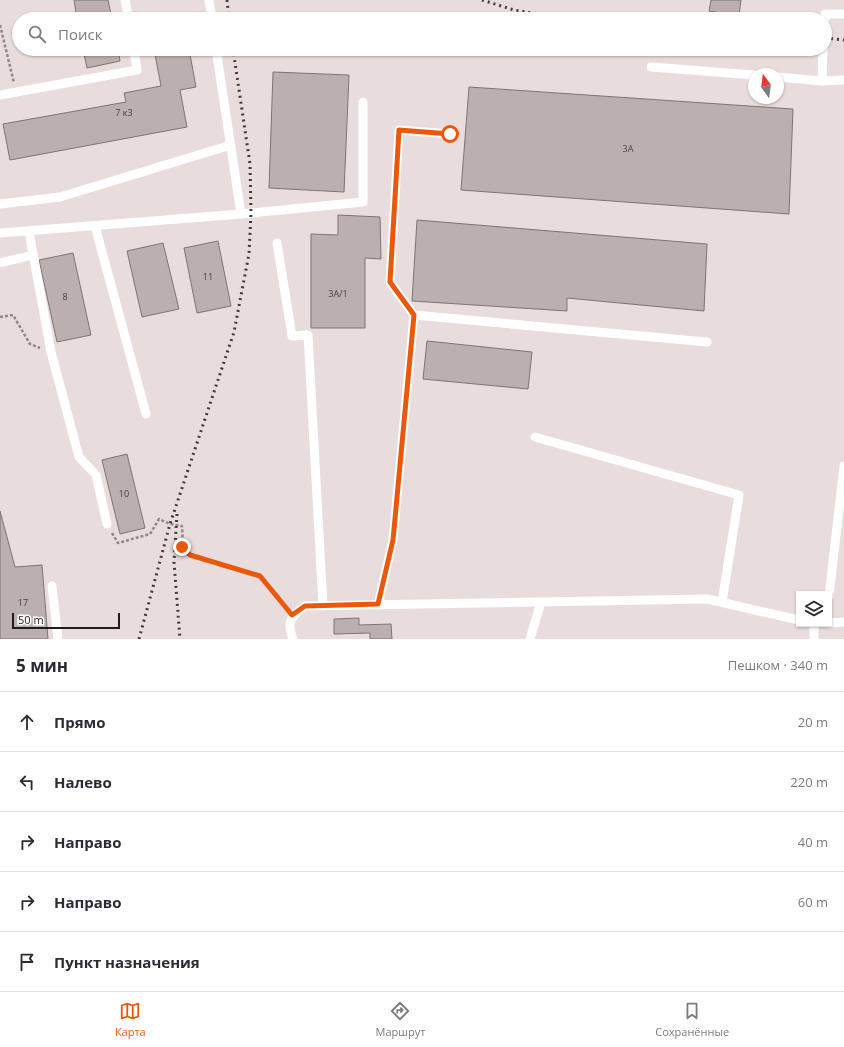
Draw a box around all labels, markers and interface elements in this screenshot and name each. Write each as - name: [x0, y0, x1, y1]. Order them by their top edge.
- search box: [12, 12, 832, 56]
- icon: search: [26, 23, 48, 45]
- text: Поиск: [58, 24, 102, 44]
- north arrow: [748, 68, 784, 104]
- house number: 7 к3: [115, 106, 133, 119]
- route start: [441, 125, 459, 143]
- house number: 3А: [623, 142, 634, 155]
- house number: 11: [203, 270, 213, 283]
- house number: 3А/1: [328, 287, 348, 300]
- house number: 8: [62, 290, 68, 303]
- house number: 10: [119, 487, 129, 500]
- route end: [173, 538, 191, 556]
- map controls: [796, 591, 832, 627]
- button: layers: [796, 591, 832, 627]
- house number: 17: [18, 596, 28, 609]
- scale bar: [12, 611, 120, 630]
- text: 50 m: [18, 612, 44, 627]
- text: 5 мин: [16, 654, 68, 677]
- text: Пешком · 340 m: [728, 656, 828, 674]
- icon: ahead: [16, 711, 38, 733]
- text: Прямо: [54, 712, 106, 732]
- text: 20 m: [798, 713, 828, 731]
- icon: left: [16, 771, 38, 793]
- text: Налево: [54, 772, 112, 792]
- text: 220 m: [790, 773, 828, 791]
- icon: right: [16, 831, 38, 853]
- text: Направо: [54, 832, 122, 852]
- text: 40 m: [798, 833, 828, 851]
- icon: right: [16, 891, 38, 913]
- text: Направо: [54, 892, 122, 912]
- text: 60 m: [798, 893, 828, 911]
- icon: arrive: [16, 951, 38, 973]
- text: Пункт назначения: [54, 952, 200, 972]
- tab: Карта: [115, 1000, 146, 1039]
- tab: Маршрут: [376, 1000, 425, 1039]
- tab: Сохранённые: [655, 1000, 729, 1039]

